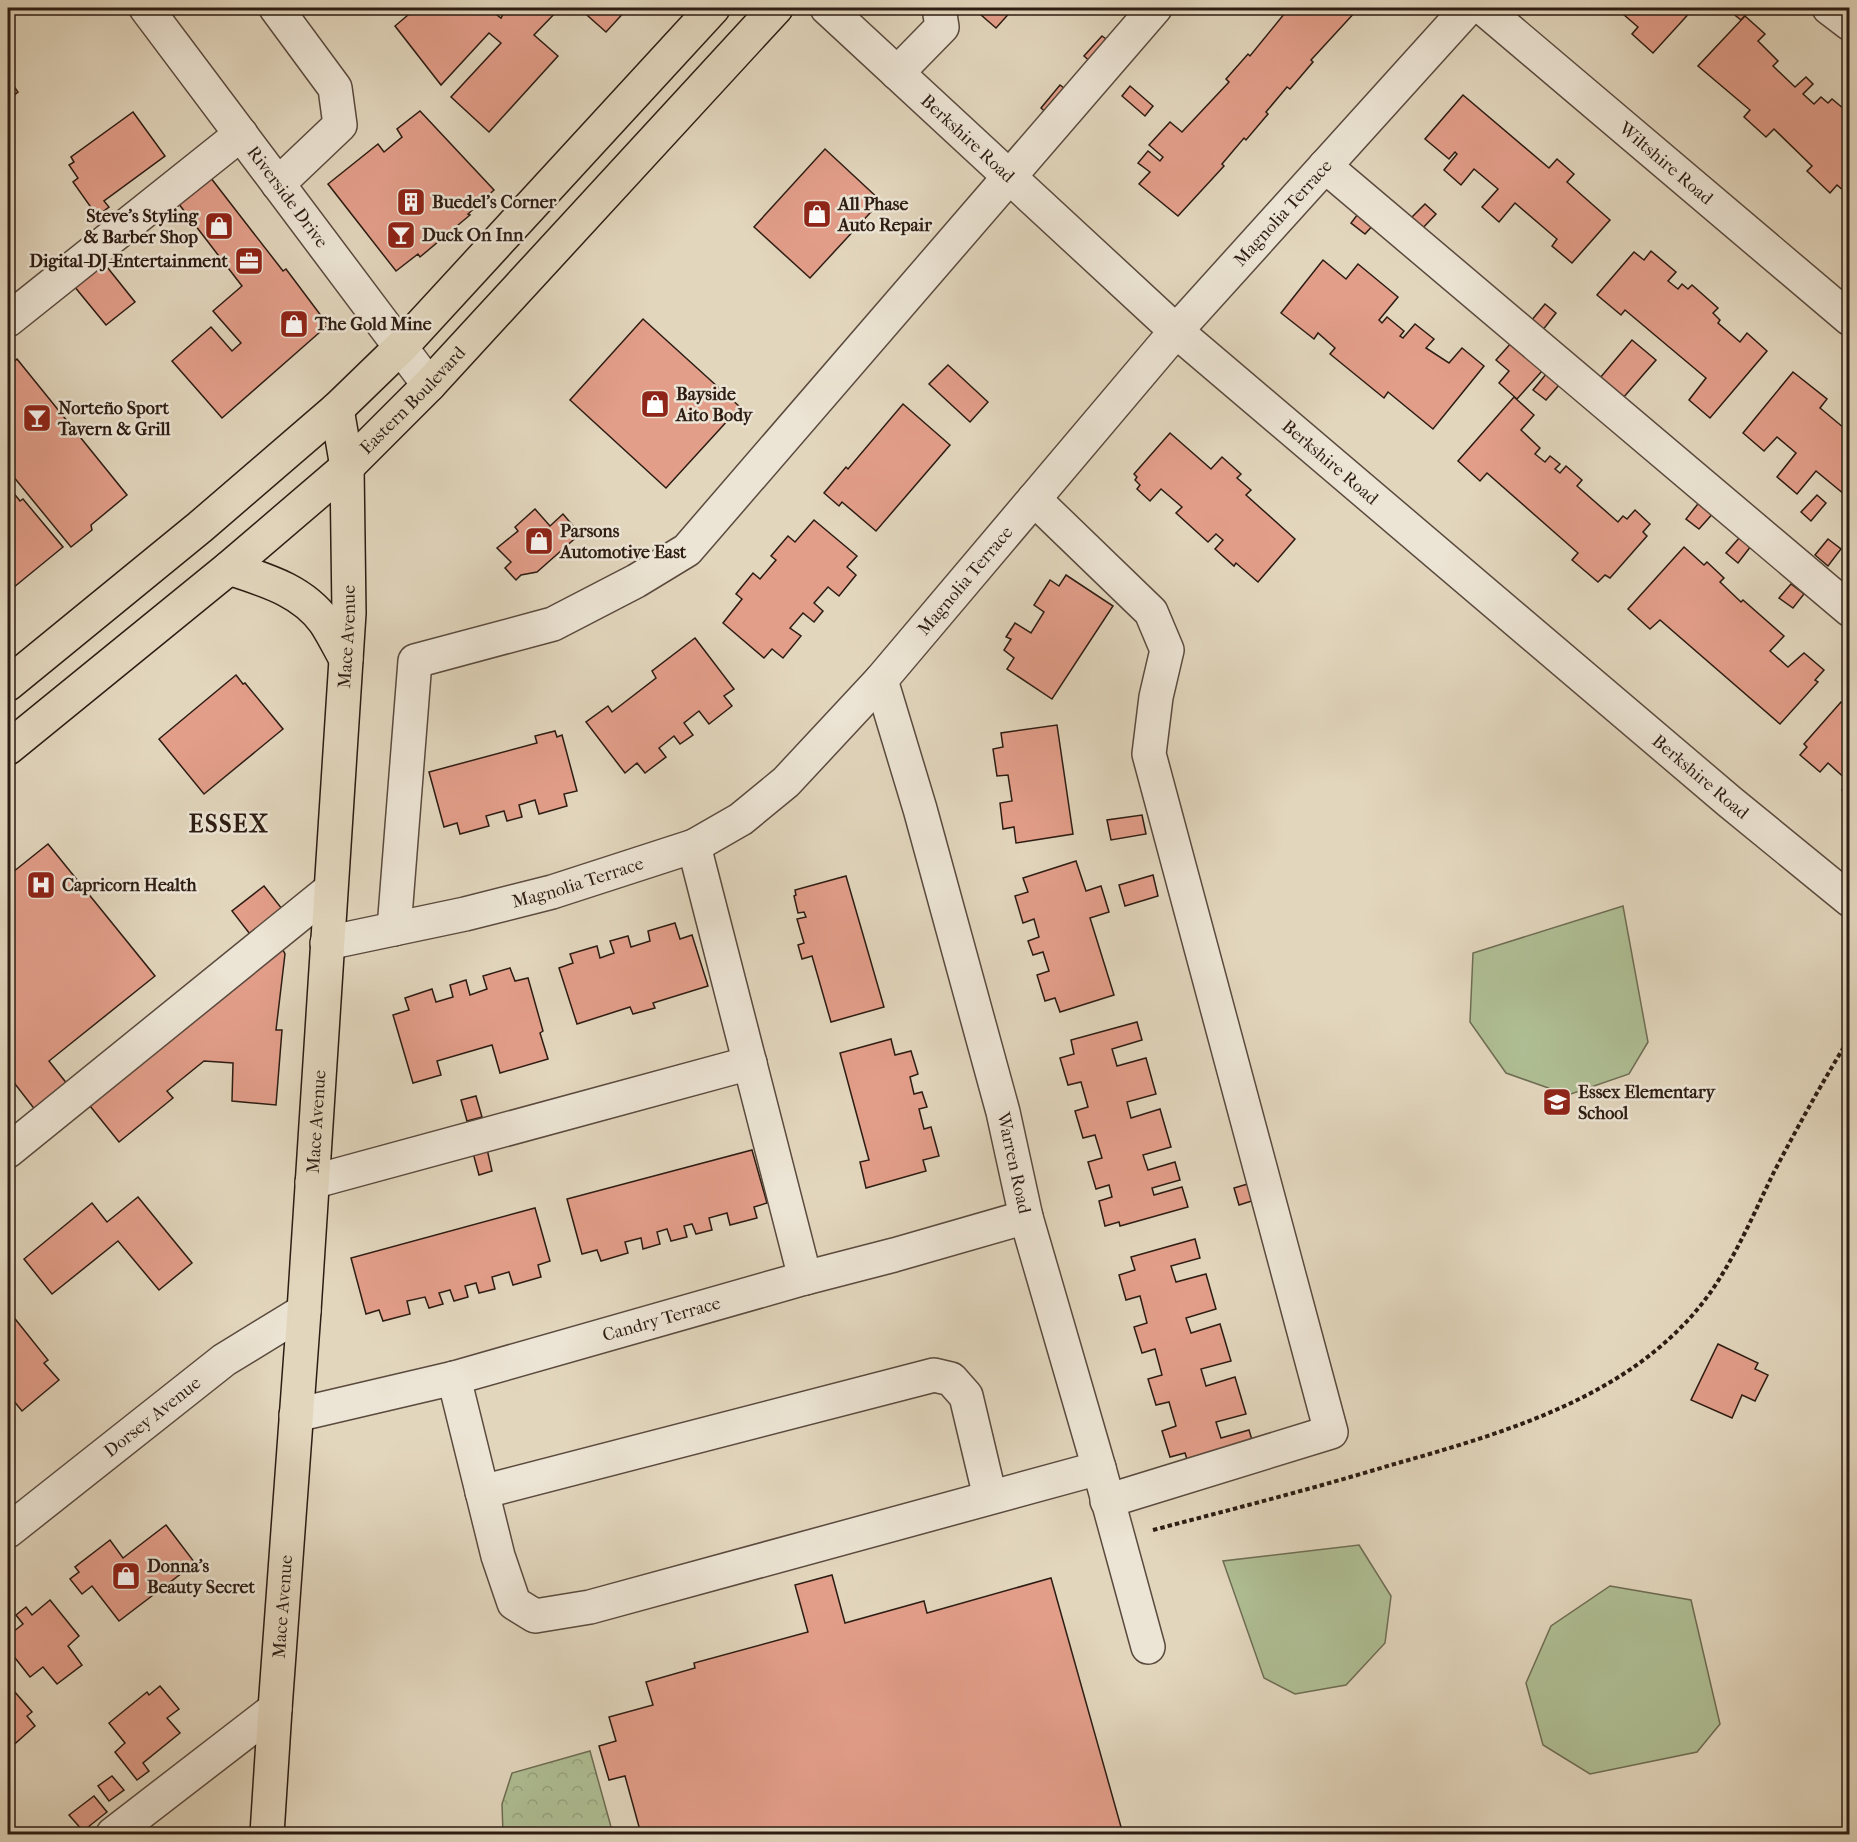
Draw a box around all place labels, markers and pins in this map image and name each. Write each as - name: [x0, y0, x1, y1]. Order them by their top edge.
- building icon: Buedel’s Corner: [395, 186, 427, 218]
- place label: Buedel’s Corner: [432, 192, 557, 213]
- place label: All Phase Auto Repair: [837, 194, 932, 236]
- shop icon: All Phase Auto Repair: [801, 198, 833, 230]
- place label: Steve’s Styling & Barber Shop: [84, 206, 199, 248]
- shop icon: Steve’s Styling & Barber Shop: [203, 210, 235, 242]
- bar icon: Duck On Inn: [385, 219, 417, 251]
- place label: Duck On Inn: [422, 225, 524, 246]
- office icon: Digital-DJ-Entertainment: [233, 245, 265, 277]
- place label: Digital-DJ-Entertainment: [29, 251, 229, 272]
- shop icon: The Gold Mine: [278, 308, 310, 340]
- place label: The Gold Mine: [314, 314, 432, 335]
- place label: Bayside Aito Body: [675, 384, 754, 426]
- shop icon: Bayside Aito Body: [639, 388, 671, 420]
- place label: Norteño Sport Tavern & Grill: [57, 398, 171, 440]
- bar icon: Norteño Sport Tavern & Grill: [21, 402, 53, 434]
- place label: Parsons Automotive East: [559, 521, 687, 563]
- shop icon: Parsons Automotive East: [523, 525, 555, 557]
- hospital icon: Capricorn Health: [25, 869, 57, 901]
- place label: Capricorn Health: [62, 875, 197, 896]
- place label: Essex Elementary School: [1578, 1082, 1717, 1124]
- school or university icon: Essex Elementary School: [1541, 1086, 1573, 1118]
- place label: Donna’s Beauty Secret: [147, 1556, 255, 1598]
- shop icon: Donna’s Beauty Secret: [110, 1560, 142, 1592]

